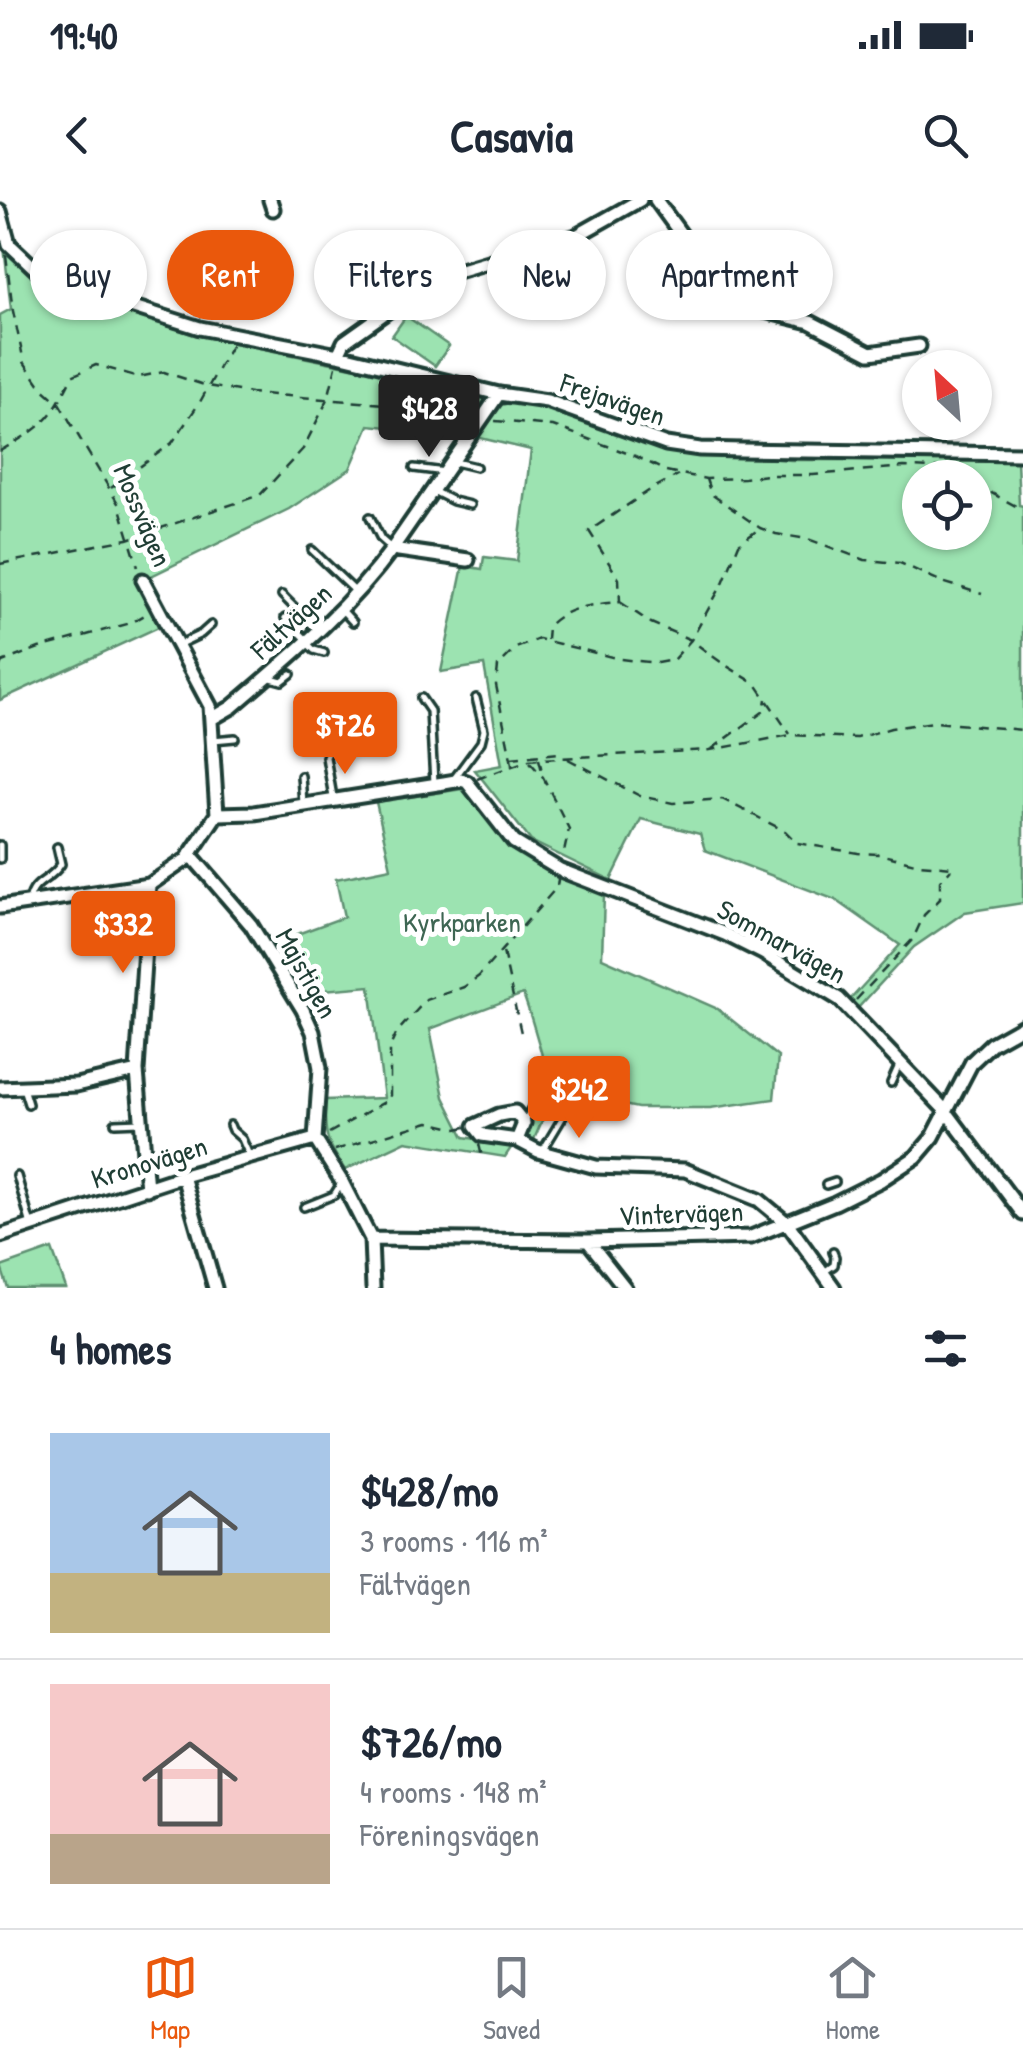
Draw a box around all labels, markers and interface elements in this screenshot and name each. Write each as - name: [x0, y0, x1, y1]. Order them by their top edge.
- text: 19:40: [50, 9, 118, 61]
- text: Casavia: [450, 105, 573, 166]
- icon: back: [50, 108, 105, 163]
- icon: search: [918, 108, 973, 163]
- chip: Buy: [30, 230, 147, 320]
- chip: Rent: [167, 230, 294, 320]
- chip: Filters: [314, 230, 467, 320]
- chip: New: [487, 230, 606, 320]
- chip: Apartment: [626, 230, 833, 320]
- north arrow: [902, 350, 992, 440]
- map controls: [902, 350, 992, 550]
- street label: Frejavägen: [555, 363, 670, 435]
- pin: $428: [370, 375, 488, 460]
- text: $428: [400, 386, 458, 429]
- street label: Mossvägen: [104, 458, 182, 572]
- button: locate: [902, 460, 992, 550]
- street label: Fältvägen: [242, 574, 340, 668]
- pin: $726: [286, 692, 404, 777]
- text: $726: [315, 703, 375, 746]
- street label: Sommarvägen: [711, 890, 853, 992]
- pin: $332: [64, 891, 182, 976]
- text: $332: [93, 902, 153, 945]
- park label: Kyrkparken: [403, 903, 521, 941]
- street label: Majstigen: [267, 921, 347, 1025]
- pin: $242: [520, 1056, 638, 1141]
- text: $242: [550, 1067, 608, 1110]
- street label: Kronovägen: [86, 1126, 212, 1198]
- street label: Vintervägen: [618, 1192, 744, 1234]
- text: 4 homes: [50, 1320, 171, 1377]
- icon: filters: [918, 1321, 973, 1376]
- text: $428/mo: [360, 1462, 498, 1519]
- icon: home: [130, 1473, 250, 1593]
- text: 3 rooms · 116 m²: [360, 1519, 548, 1562]
- text: Fältvägen: [360, 1562, 471, 1605]
- text: $726/mo: [360, 1713, 502, 1770]
- icon: home: [130, 1724, 250, 1844]
- text: 4 rooms · 148 m²: [360, 1770, 547, 1813]
- text: Föreningsvägen: [360, 1813, 539, 1856]
- tab: Map: [143, 1950, 198, 2048]
- tab: Saved: [483, 1950, 540, 2048]
- tab: Home: [825, 1950, 880, 2048]

